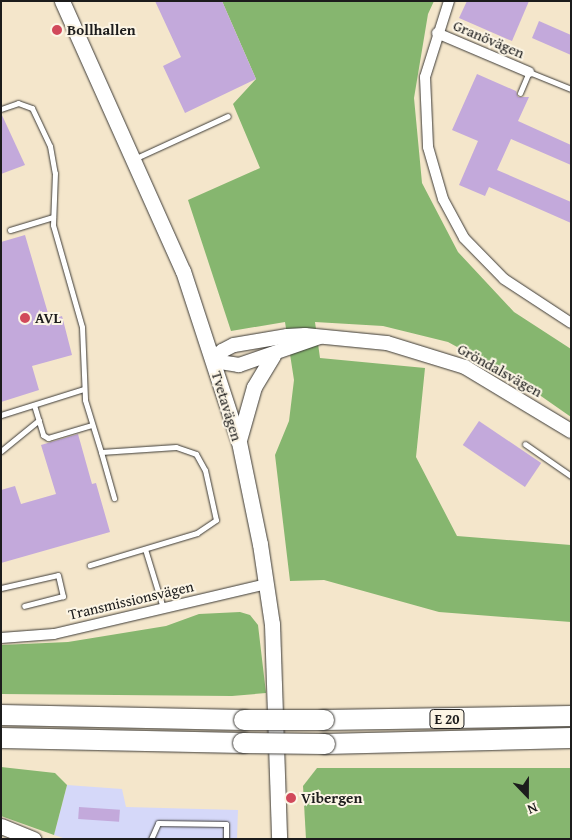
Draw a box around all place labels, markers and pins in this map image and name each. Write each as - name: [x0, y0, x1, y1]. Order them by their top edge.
- place label: Bollhallen: [67, 21, 136, 39]
- marker: Bollhallen: [51, 24, 63, 36]
- place label: AVL: [35, 309, 61, 327]
- marker: AVL: [19, 312, 31, 324]
- place label: Vibergen: [301, 789, 362, 807]
- marker: Vibergen: [285, 792, 297, 804]

